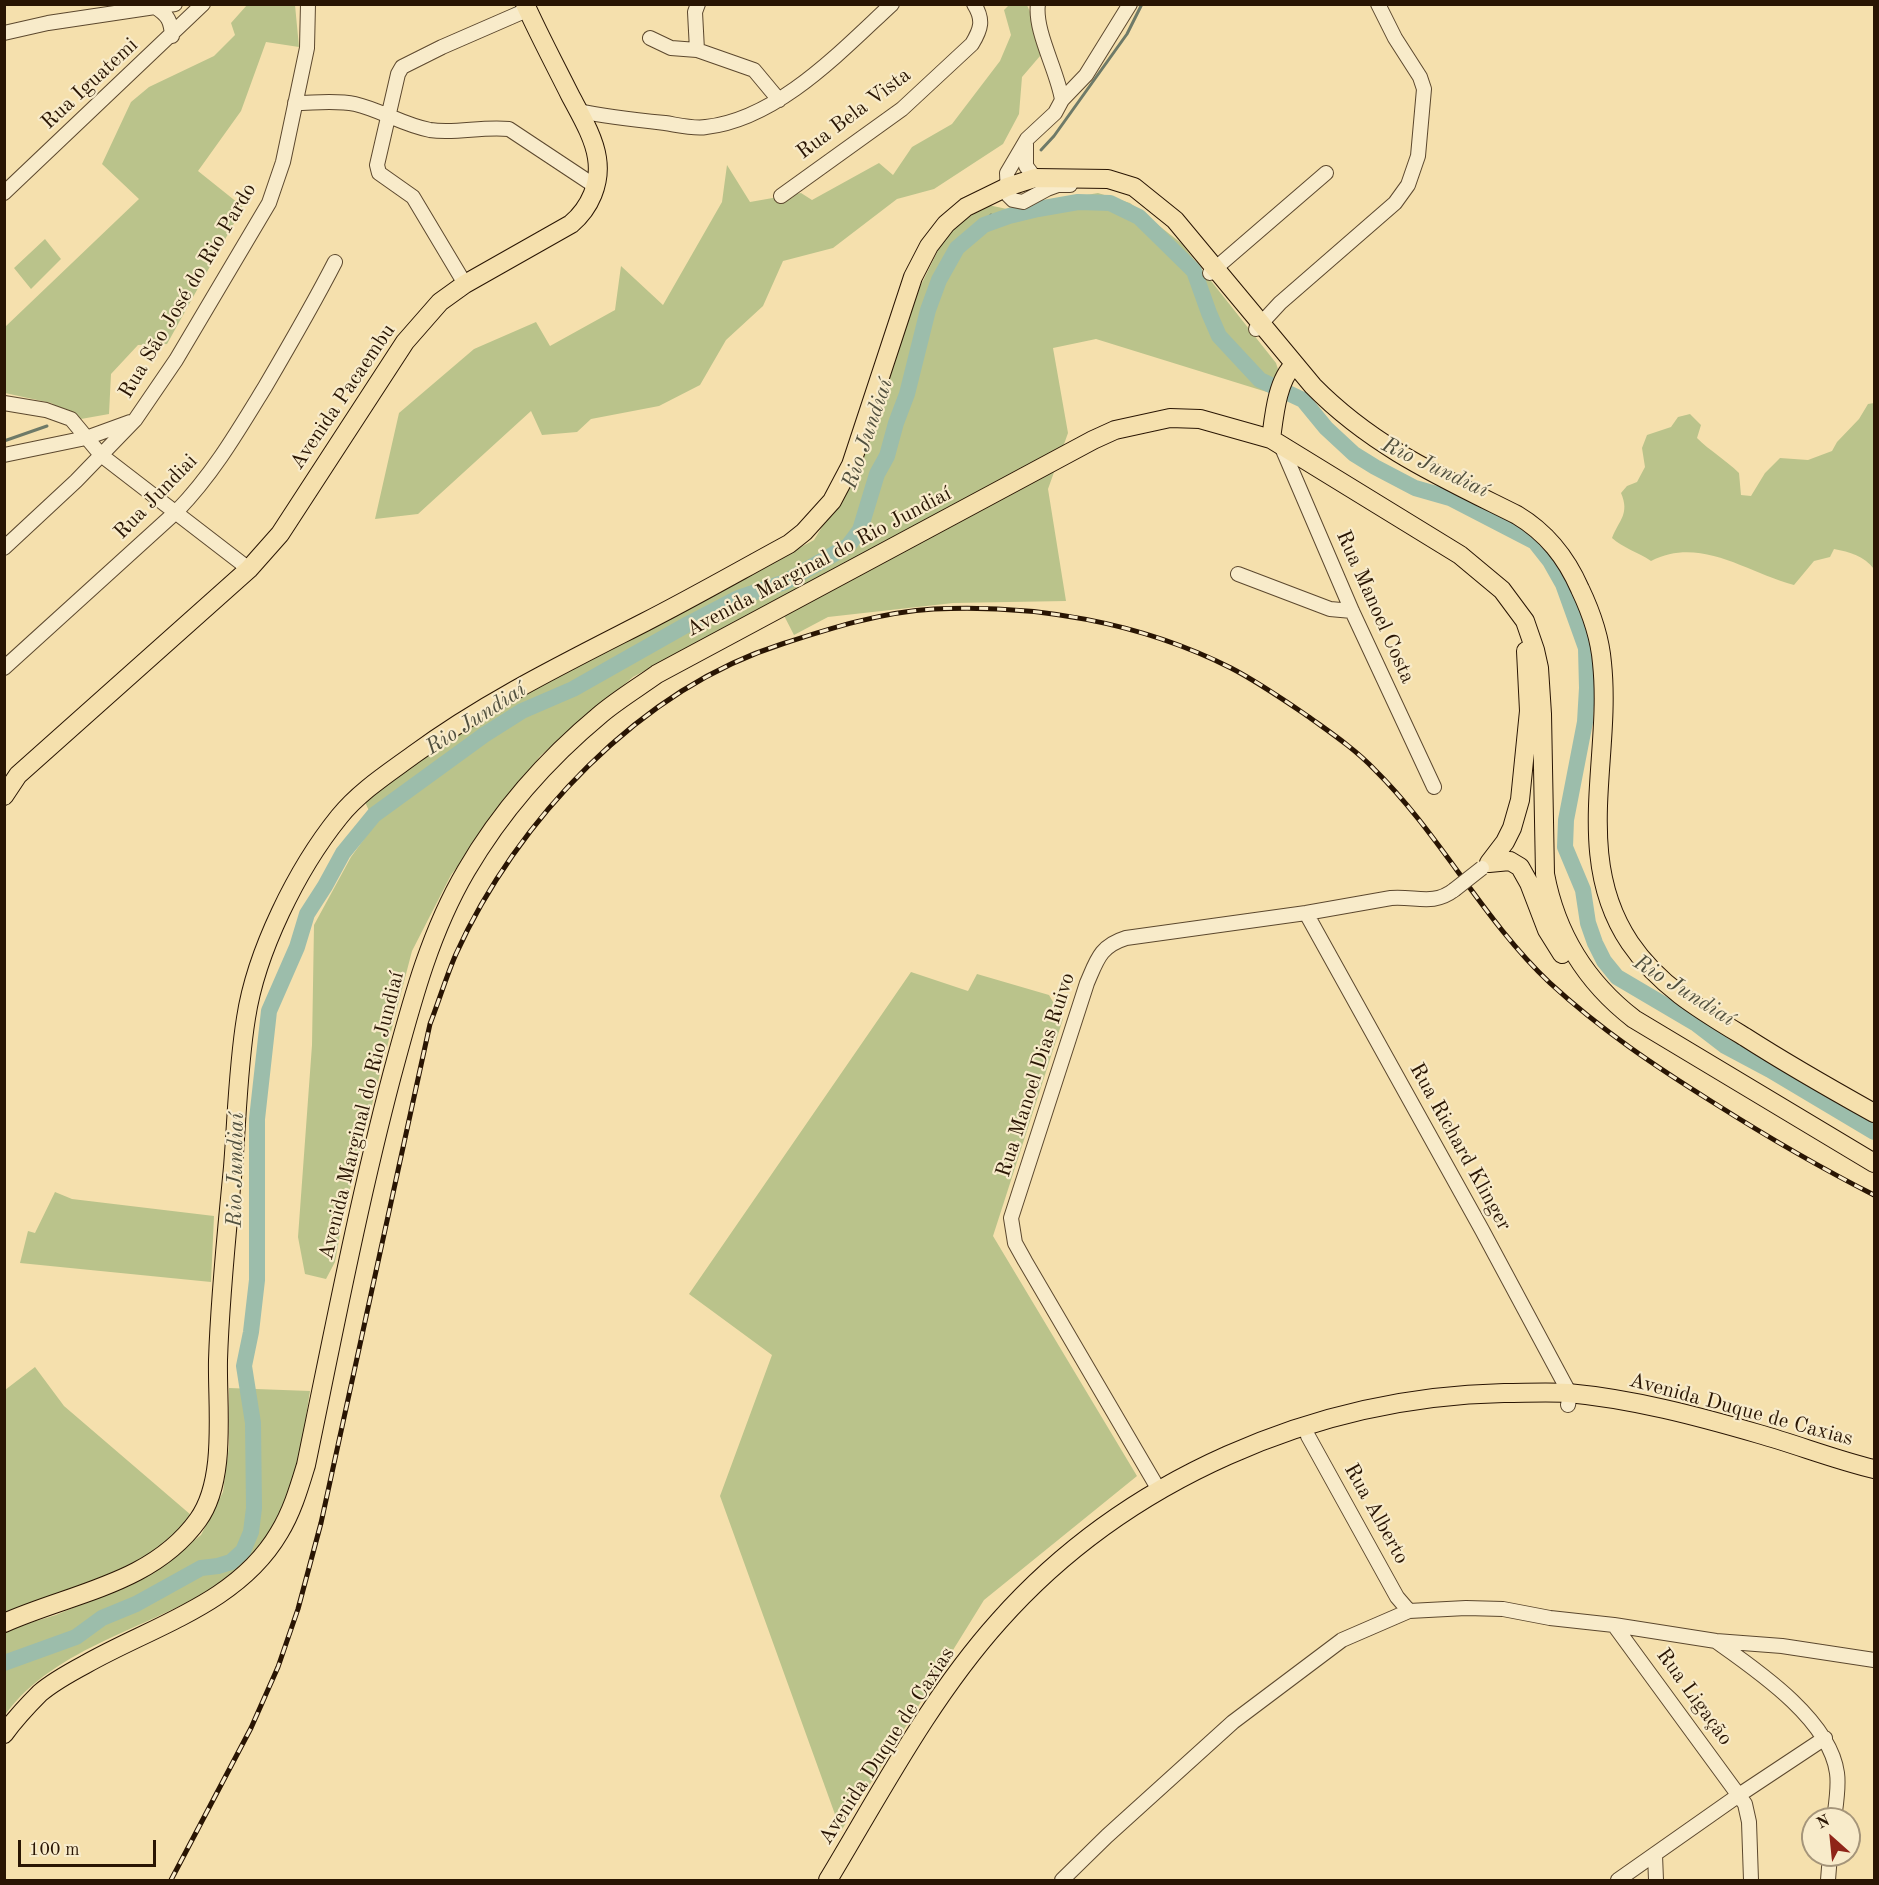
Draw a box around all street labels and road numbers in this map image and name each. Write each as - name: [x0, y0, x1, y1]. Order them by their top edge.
- street label: Rua Iguatemi: [36, 33, 144, 135]
- street label: Rua Bela Vista: [792, 63, 916, 165]
- street label: Rua São José do Rio Pardo: [114, 179, 262, 403]
- street label: Avenida Pacaembu: [285, 319, 401, 475]
- street label: Rua Jundiai: [109, 449, 203, 545]
- street label: Avenida Marginal do Rio Jundiaí: [682, 481, 956, 643]
- street label: Rua Manoel Costa: [1330, 527, 1420, 687]
- street label: Avenida Marginal do Rio Jundiaí: [314, 969, 410, 1263]
- street label: Rua Manoel Dias Ruivo: [991, 970, 1081, 1180]
- street label: Rua Richard Klinger: [1403, 1059, 1517, 1235]
- street label: Avenida Duque de Caxias: [1626, 1368, 1856, 1452]
- street label: Rua Alberto: [1338, 1459, 1414, 1569]
- street label: Avenida Duque de Caxias: [814, 1642, 960, 1850]
- street label: Rua Ligação: [1650, 1644, 1738, 1750]

